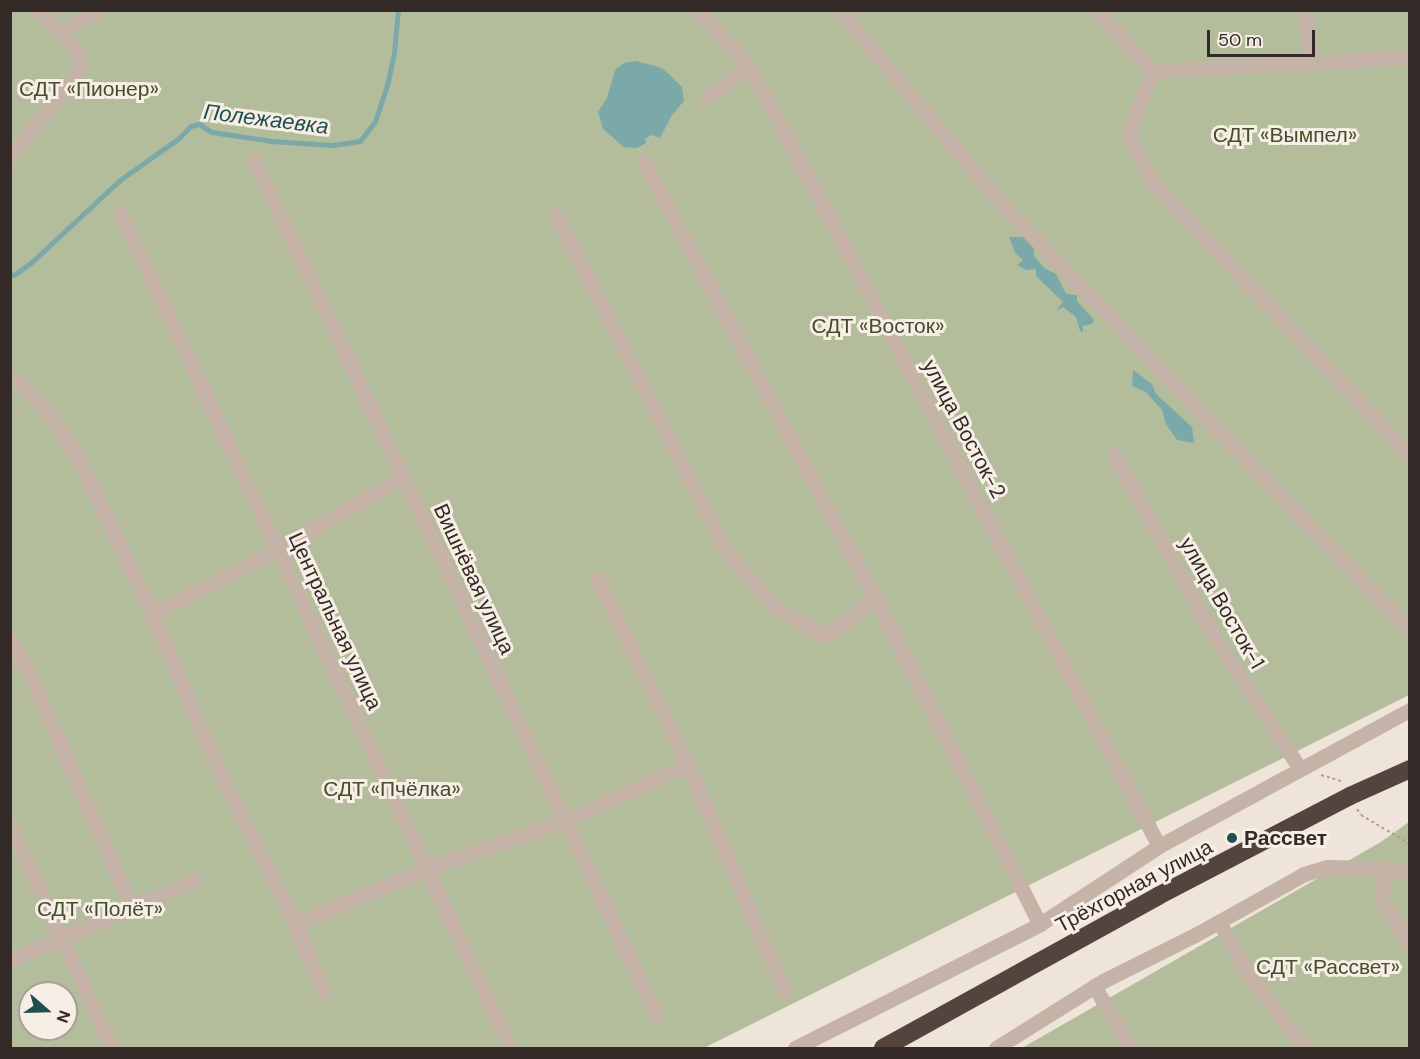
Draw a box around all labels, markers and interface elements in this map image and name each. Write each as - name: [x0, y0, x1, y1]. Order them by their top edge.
- scale bar: [1210, 18, 1318, 56]
- text: 50 m: [1218, 28, 1262, 52]
- park label: СДТ «Пионер»: [19, 76, 159, 102]
- water label: Полежаевка: [202, 98, 330, 140]
- park label: СДТ «Вымпел»: [1213, 122, 1357, 148]
- park label: СДТ «Восток»: [812, 313, 944, 339]
- street label: улица Восток-2: [917, 355, 1011, 503]
- street label: Вишнёвая улица: [428, 500, 520, 658]
- street label: Центральная улица: [283, 528, 387, 714]
- street label: улица Восток-1: [1174, 533, 1270, 673]
- park label: СДТ «Пчёлка»: [323, 776, 461, 802]
- place label: Рассвет: [1244, 825, 1327, 851]
- marker: Рассвет: [1225, 831, 1239, 845]
- street label: Трёхгорная улица: [1051, 834, 1217, 938]
- park label: СДТ «Полёт»: [37, 896, 163, 922]
- park label: СДТ «Рассвет»: [1256, 954, 1400, 980]
- north arrow: [18, 981, 78, 1041]
- text: N: [52, 1008, 75, 1026]

